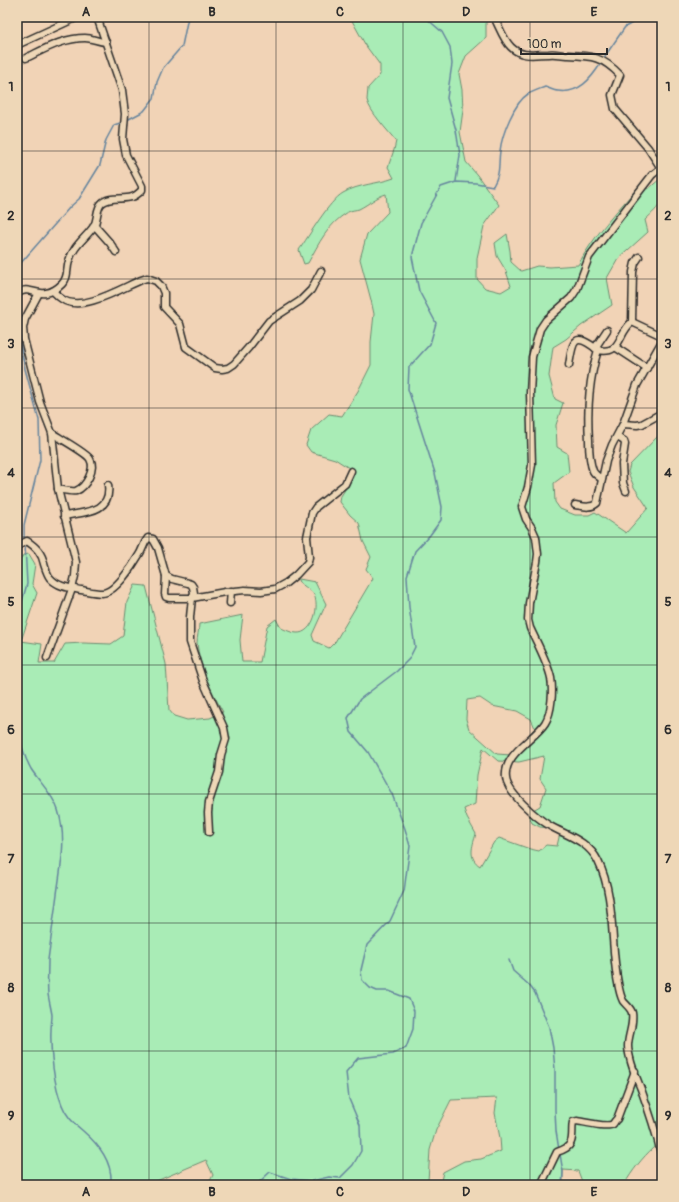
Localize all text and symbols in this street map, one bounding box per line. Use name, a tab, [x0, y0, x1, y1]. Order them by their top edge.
text: A	[82, 4, 91, 20]
text: B	[208, 4, 216, 20]
text: C	[336, 4, 344, 20]
text: D	[462, 4, 470, 20]
text: E	[591, 4, 598, 20]
scale bar	[521, 30, 607, 56]
text: 100 m	[527, 37, 562, 52]
text: 1	[8, 79, 14, 95]
text: 1	[665, 79, 671, 95]
text: 2	[7, 208, 15, 224]
text: 2	[664, 208, 672, 224]
text: 3	[7, 336, 15, 352]
text: 3	[664, 336, 672, 352]
text: 4	[7, 465, 15, 481]
text: 4	[664, 465, 672, 481]
text: 5	[7, 594, 15, 610]
text: 5	[664, 594, 672, 610]
text: 6	[7, 722, 15, 738]
text: 6	[664, 722, 672, 738]
text: 7	[8, 851, 15, 867]
text: 7	[665, 851, 672, 867]
text: 8	[8, 980, 15, 996]
text: 8	[665, 980, 672, 996]
text: 9	[8, 1108, 15, 1124]
text: 9	[665, 1108, 672, 1124]
text: A	[82, 1184, 91, 1200]
text: B	[208, 1184, 216, 1200]
text: C	[336, 1184, 344, 1200]
text: D	[462, 1184, 470, 1200]
text: E	[591, 1184, 598, 1200]

